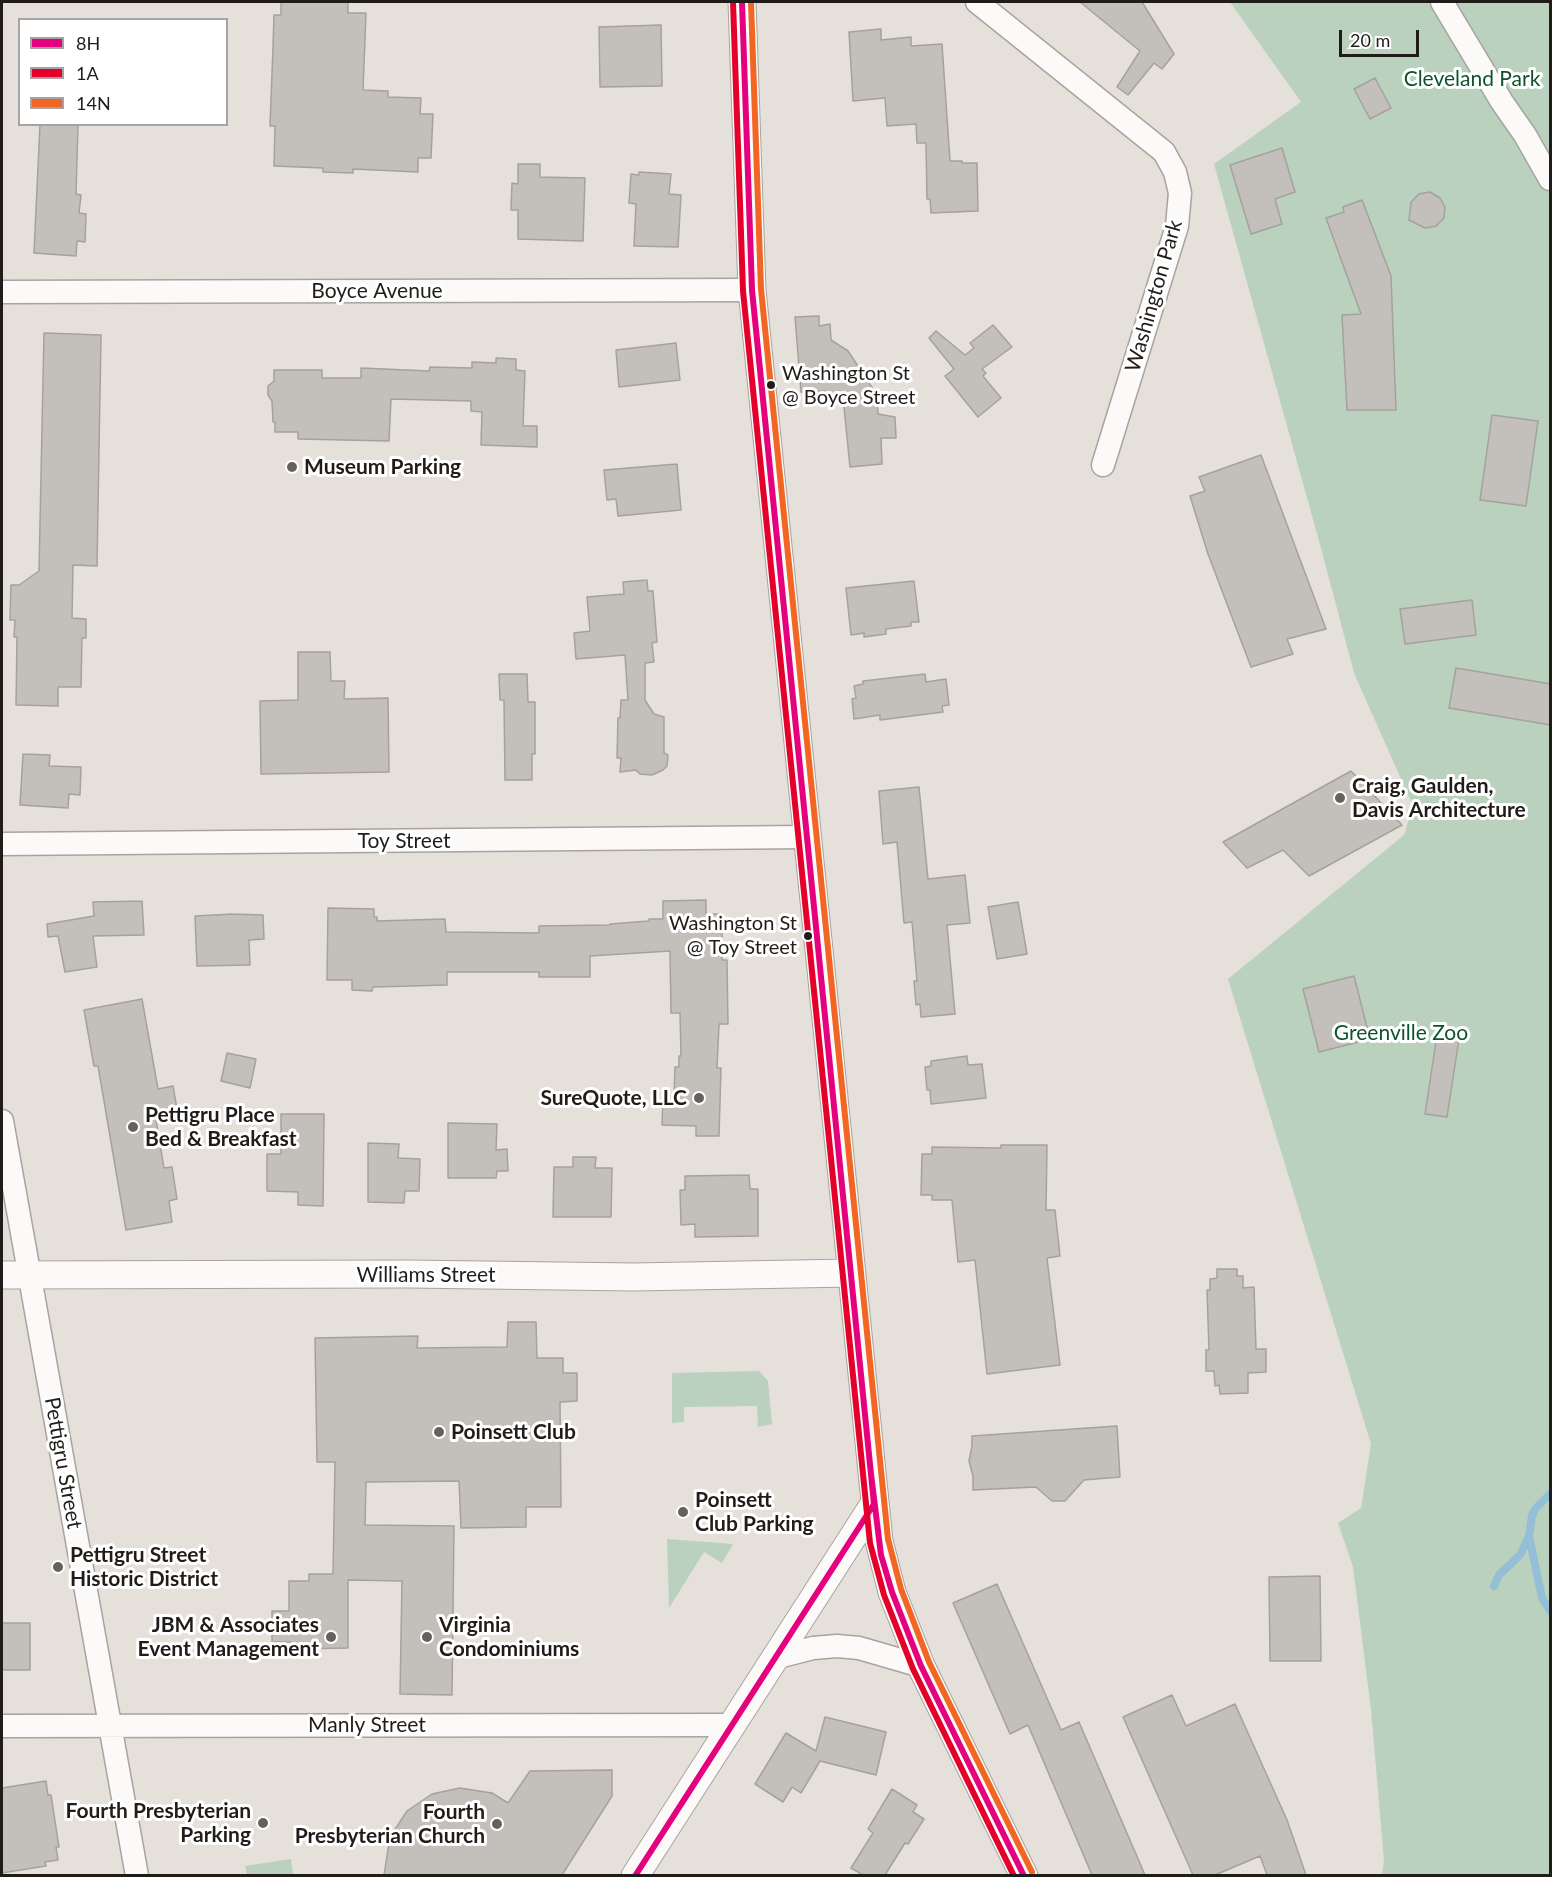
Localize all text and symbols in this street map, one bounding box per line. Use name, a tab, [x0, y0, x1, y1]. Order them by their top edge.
legend	[18, 18, 228, 126]
scale bar	[1342, 18, 1422, 56]
text: 20 m	[1350, 29, 1390, 51]
text: 8H	[76, 32, 100, 54]
text: 1A	[76, 62, 99, 84]
park label: Cleveland Park	[1404, 66, 1540, 92]
text: 14N	[76, 92, 111, 114]
street label: Washington Park	[1120, 217, 1188, 375]
street label: Boyce Avenue	[311, 278, 443, 304]
place label: Washington St @ Boyce Street	[782, 362, 915, 409]
marker: Washington St @ Boyce Street	[765, 379, 777, 391]
place label: Museum Parking	[304, 454, 461, 480]
marker: Museum Parking	[285, 460, 299, 474]
place label: Craig, Gaulden, Davis Architecture	[1352, 773, 1526, 823]
marker: Craig, Gaulden, Davis Architecture	[1333, 791, 1347, 805]
street label: Toy Street	[358, 828, 450, 854]
place label: Washington St @ Toy Street	[669, 912, 797, 959]
marker: Washington St @ Toy Street	[802, 930, 814, 942]
park label: Greenville Zoo	[1334, 1020, 1468, 1046]
place label: SureQuote, LLC	[540, 1085, 687, 1111]
marker: SureQuote, LLC	[692, 1091, 706, 1105]
place label: Pettigru Place Bed & Breakfast	[145, 1102, 297, 1152]
marker: Pettigru Place Bed & Breakfast	[126, 1120, 140, 1134]
street label: Williams Street	[356, 1262, 496, 1288]
street label: Pettigru Street	[39, 1395, 87, 1531]
place label: Poinsett Club	[451, 1419, 576, 1445]
marker: Poinsett Club	[432, 1425, 446, 1439]
place label: Poinsett Club Parking	[695, 1487, 814, 1537]
marker: Poinsett Club Parking	[676, 1505, 690, 1519]
place label: Pettigru Street Historic District	[70, 1542, 218, 1592]
marker: Pettigru Street Historic District	[51, 1560, 65, 1574]
place label: JBM & Associates Event Management	[138, 1612, 319, 1662]
place label: Virginia Condominiums	[439, 1612, 579, 1662]
marker: JBM & Associates Event Management	[324, 1630, 338, 1644]
marker: Virginia Condominiums	[420, 1630, 434, 1644]
street label: Manly Street	[308, 1712, 426, 1738]
place label: Fourth Presbyterian Parking	[65, 1798, 251, 1848]
place label: Fourth Presbyterian Church	[295, 1799, 485, 1849]
marker: Fourth Presbyterian Parking	[256, 1816, 270, 1830]
marker: Fourth Presbyterian Church	[490, 1817, 504, 1831]

